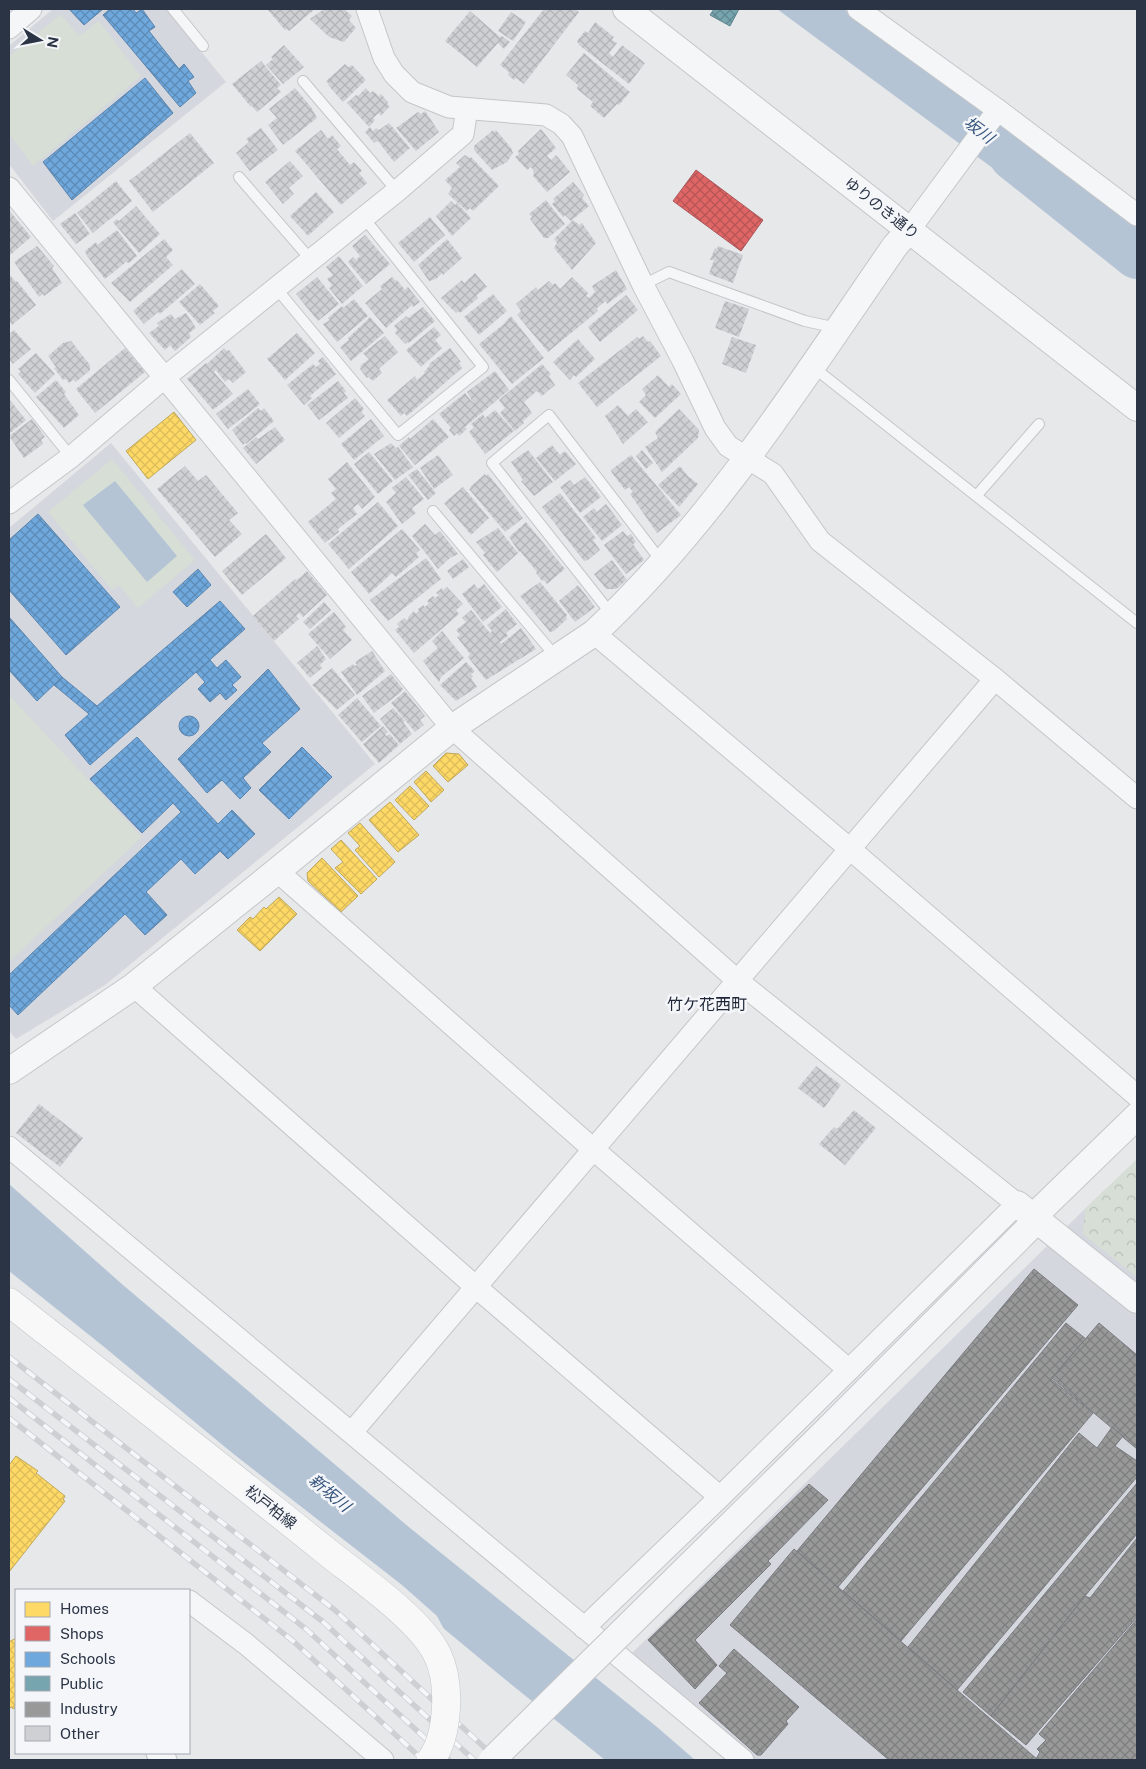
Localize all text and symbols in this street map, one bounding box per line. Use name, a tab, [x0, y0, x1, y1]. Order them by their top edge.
north arrow	[15, 15, 65, 65]
text: N	[44, 35, 62, 49]
water label: 坂川	[960, 113, 999, 148]
street label: ゆりのき通り	[841, 174, 923, 242]
district label: 竹ケ花西町	[667, 995, 747, 1014]
water label: 新坂川	[306, 1470, 356, 1517]
street label: 松戸柏線	[242, 1482, 300, 1532]
legend	[15, 1589, 190, 1754]
text: Homes	[60, 1600, 109, 1617]
text: Shops	[60, 1625, 104, 1642]
text: Schools	[60, 1650, 116, 1667]
text: Public	[60, 1675, 104, 1692]
text: Industry	[60, 1700, 118, 1717]
text: Other	[60, 1725, 100, 1742]

